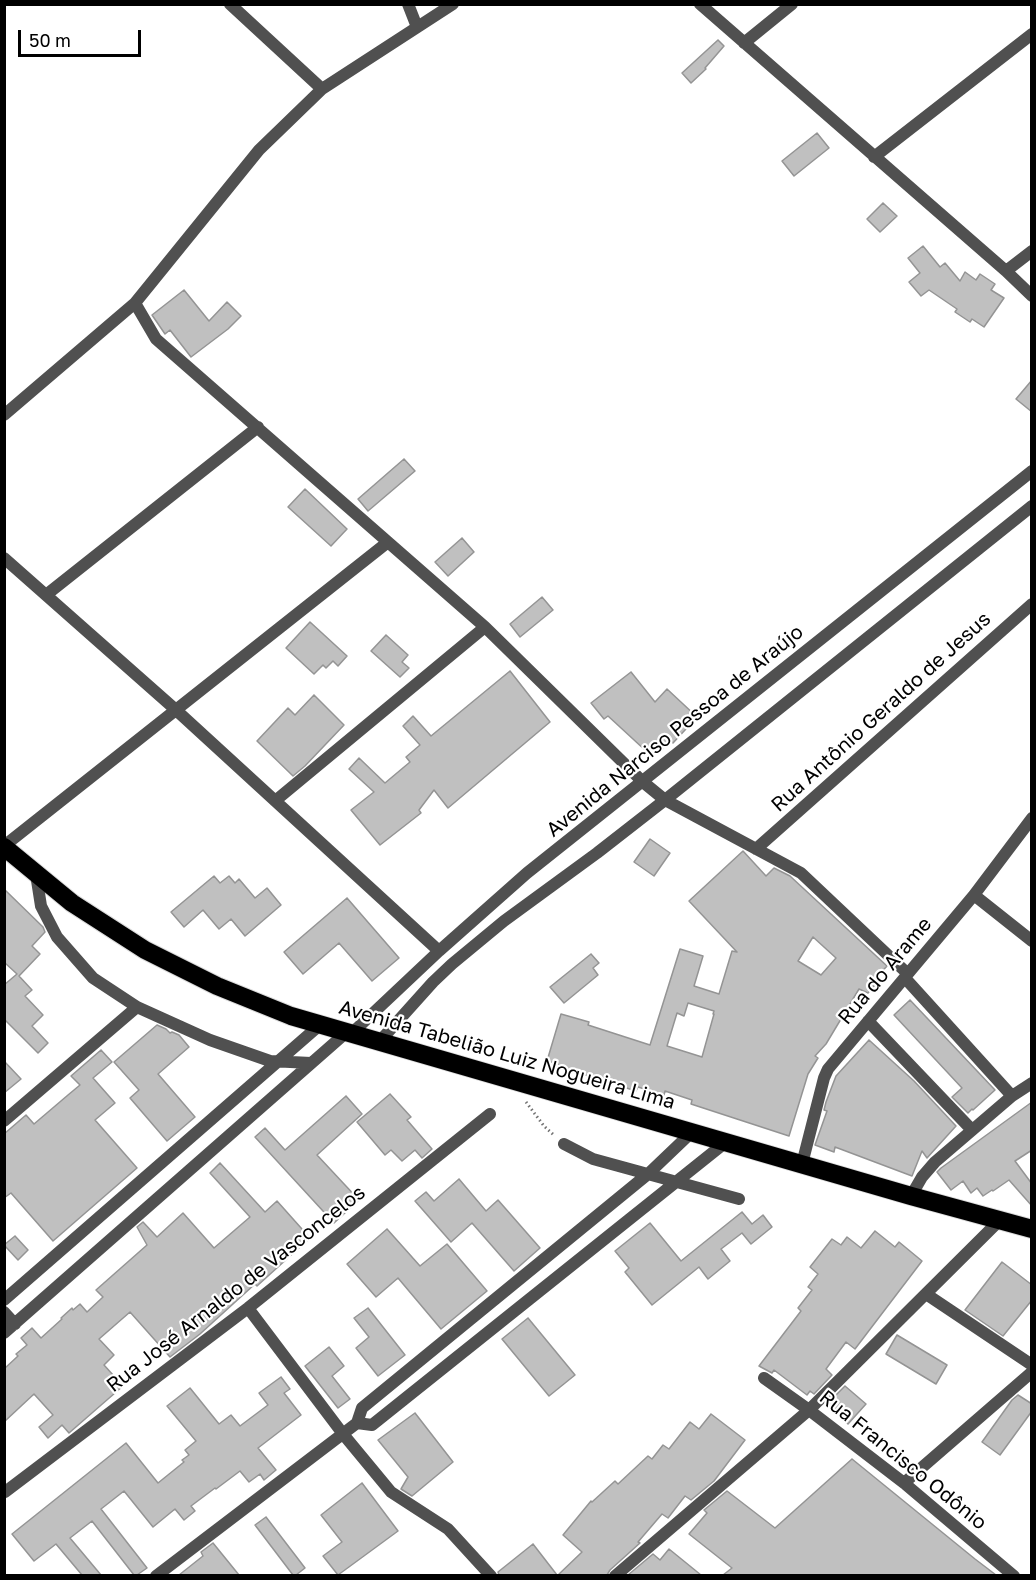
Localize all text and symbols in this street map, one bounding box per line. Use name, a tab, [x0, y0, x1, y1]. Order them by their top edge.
scale bar	[21, 18, 144, 56]
text: 50 m	[29, 29, 71, 51]
street label: Rua Antônio Geraldo de Jesus	[766, 607, 996, 817]
street label: Avenida Narciso Pessoa de Araújo	[542, 620, 808, 842]
street label: Rua do Arame	[833, 913, 937, 1029]
street label: Avenida Tabelião Luiz Nogueira Lima	[336, 995, 678, 1115]
street label: Rua José Arnaldo de Vasconcelos	[102, 1181, 370, 1397]
street label: Rua Francisco Odônio	[815, 1385, 991, 1535]

